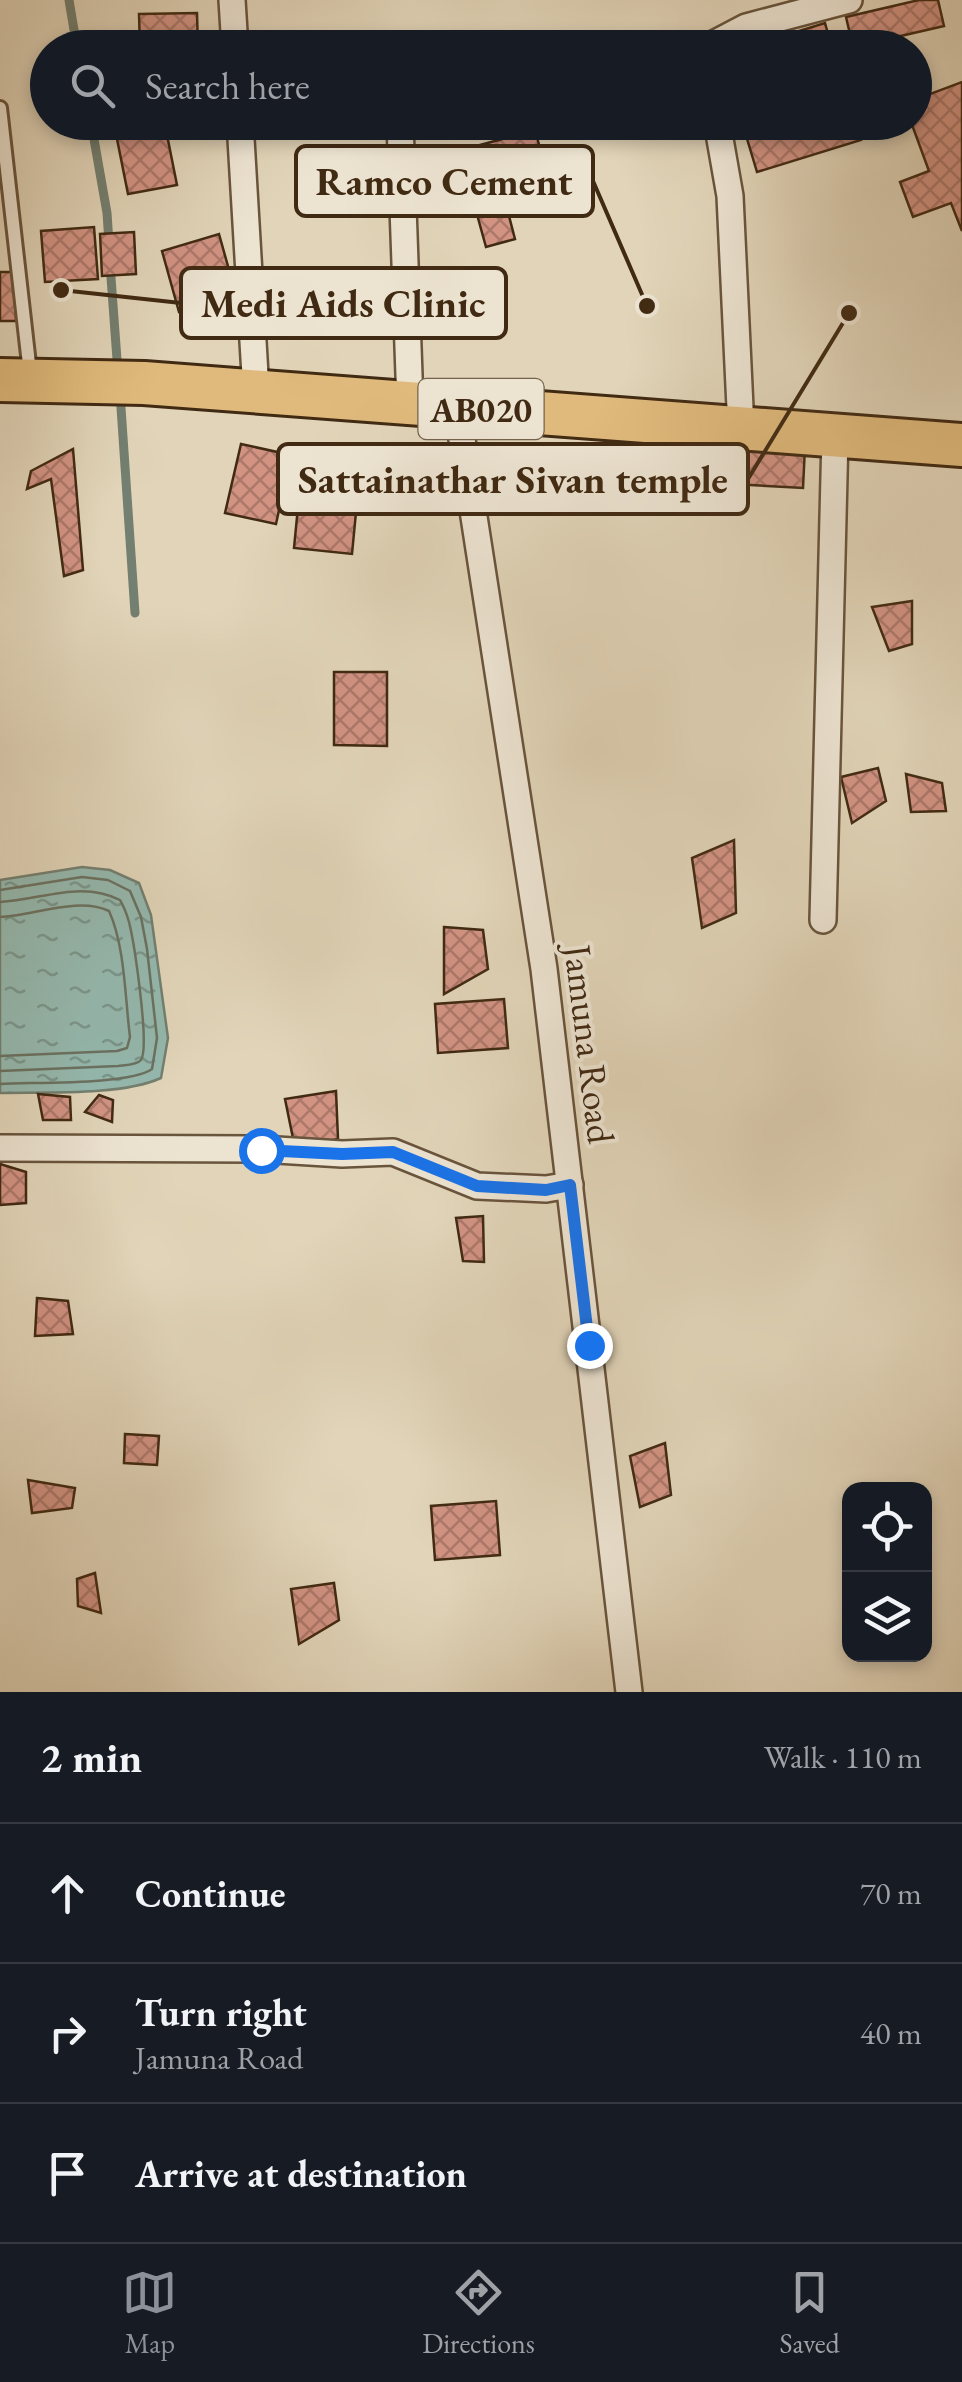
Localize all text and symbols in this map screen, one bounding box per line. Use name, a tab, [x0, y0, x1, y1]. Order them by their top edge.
search box	[30, 30, 932, 140]
icon: search	[65, 58, 120, 113]
text: Search here	[145, 61, 310, 110]
callout: Ramco Cement	[296, 146, 593, 216]
text: Ramco Cement	[315, 155, 573, 207]
callout: Medi Aids Clinic	[181, 268, 506, 338]
text: Medi Aids Clinic	[201, 277, 485, 329]
road number: AB020	[418, 379, 544, 439]
callout: Sattainathar Sivan temple	[278, 444, 748, 514]
text: Sattainathar Sivan temple	[298, 453, 728, 505]
street label: Jamuna Road	[553, 939, 627, 1147]
route start	[239, 1128, 285, 1174]
route end	[567, 1323, 613, 1369]
map controls	[842, 1482, 932, 1662]
button: locate	[842, 1482, 932, 1572]
button: layers	[842, 1572, 932, 1662]
text: 2 min	[40, 1730, 142, 1785]
text: Walk · 110 m	[764, 1736, 922, 1778]
icon: ahead	[40, 1866, 95, 1921]
text: Continue	[135, 1869, 286, 1918]
text: 70 m	[860, 1872, 922, 1914]
text: Turn right	[135, 1988, 307, 2037]
icon: right	[40, 2006, 95, 2061]
text: 40 m	[860, 2012, 922, 2054]
text: Jamuna Road	[135, 2037, 303, 2079]
icon: arrive	[40, 2146, 95, 2201]
text: Arrive at destination	[135, 2149, 467, 2198]
tab: Map	[122, 2265, 177, 2361]
tab: Directions	[422, 2265, 535, 2361]
tab: Saved	[780, 2265, 840, 2361]

